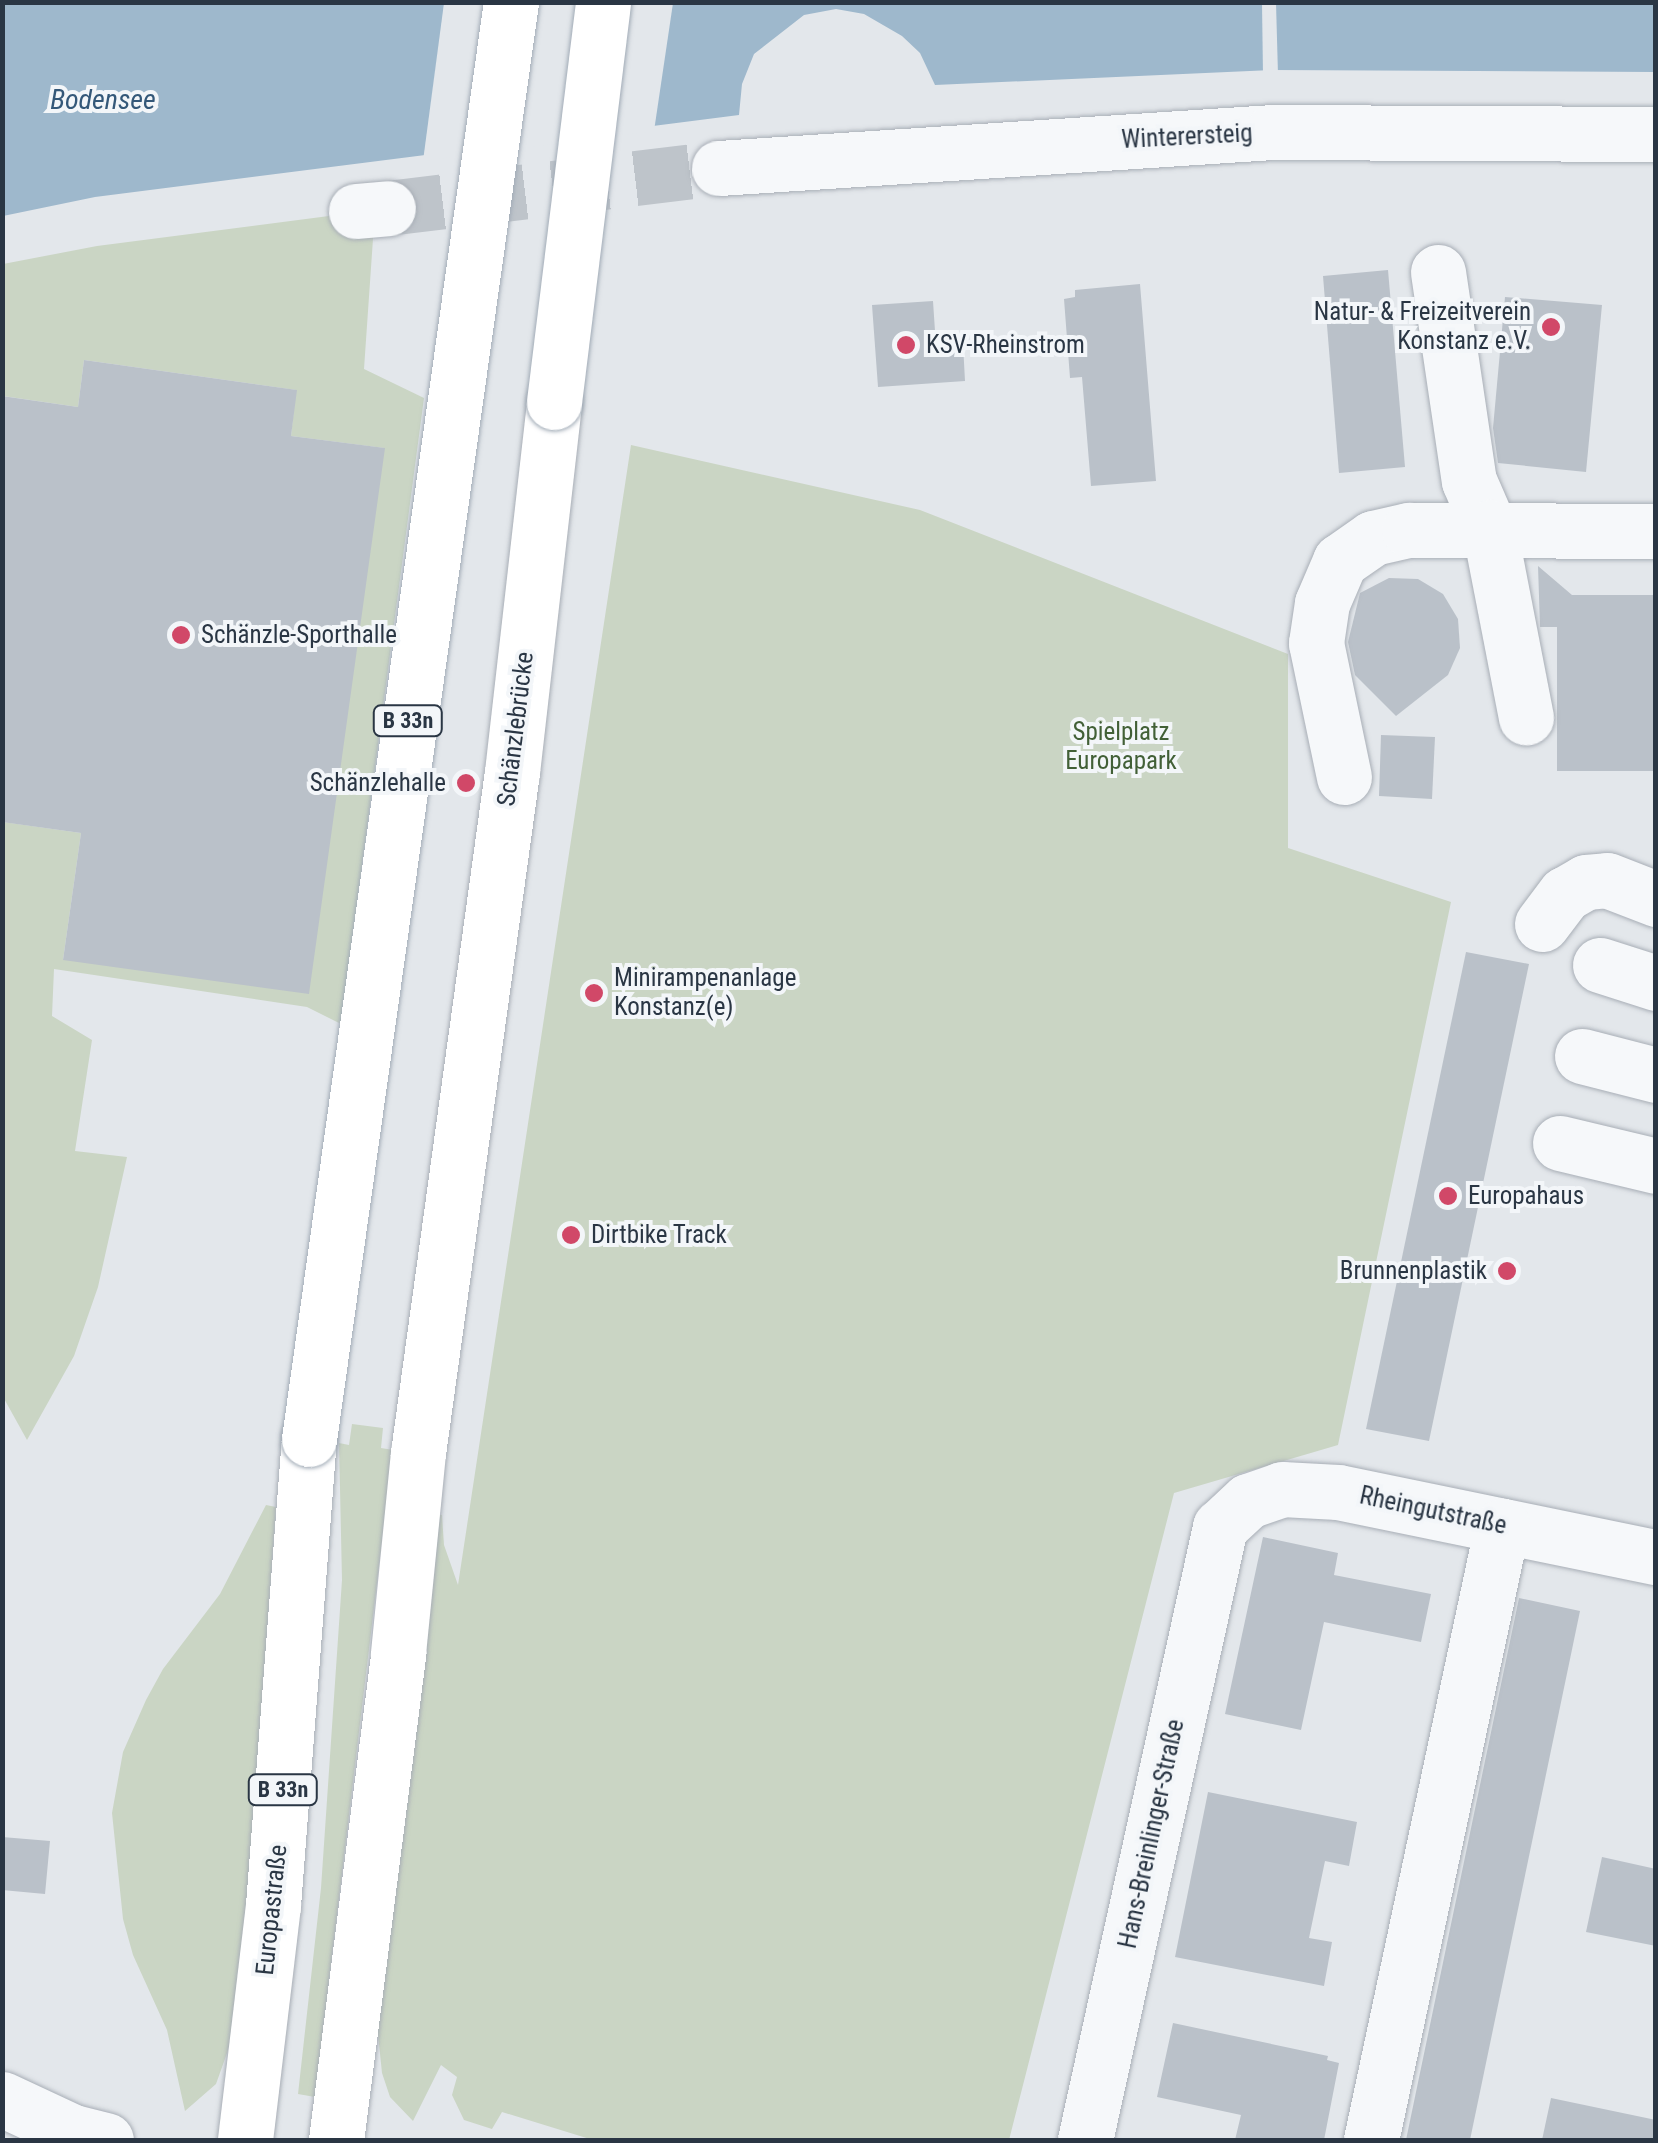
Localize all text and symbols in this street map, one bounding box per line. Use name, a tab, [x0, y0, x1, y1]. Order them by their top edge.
water label: Bodensee	[50, 83, 156, 117]
street label: Winterersteig	[1121, 119, 1253, 155]
place label: Natur- & Freizeitverein Konstanz e.V.	[1314, 298, 1531, 357]
marker: Natur- & Freizeitverein Konstanz e.V.	[1540, 316, 1562, 338]
place label: KSV-Rheinstrom	[926, 330, 1085, 360]
marker: KSV-Rheinstrom	[895, 334, 917, 356]
place label: Schänzle-Sporthalle	[201, 620, 397, 650]
marker: Schänzle-Sporthalle	[170, 624, 192, 646]
street label: Schänzlebrücke	[492, 650, 540, 808]
road number: B 33n	[370, 704, 446, 738]
park label: Spielplatz Europapark	[1065, 718, 1177, 777]
place label: Schänzlehalle	[310, 768, 446, 798]
marker: Schänzlehalle	[455, 772, 477, 794]
place label: Minirampenanlage Konstanz(e)	[614, 964, 796, 1023]
marker: Minirampenanlage Konstanz(e)	[583, 982, 605, 1004]
place label: Europahaus	[1468, 1181, 1584, 1211]
marker: Europahaus	[1437, 1185, 1459, 1207]
place label: Dirtbike Track	[591, 1220, 727, 1250]
marker: Dirtbike Track	[560, 1224, 582, 1246]
place label: Brunnenplastik	[1340, 1256, 1487, 1286]
marker: Brunnenplastik	[1496, 1260, 1518, 1282]
street label: Rheingutstraße	[1357, 1481, 1509, 1541]
street label: Hans-Breinlinger-Straße	[1113, 1717, 1191, 1951]
road number: B 33n	[246, 1773, 320, 1807]
street label: Europastraße	[250, 1843, 294, 1977]

